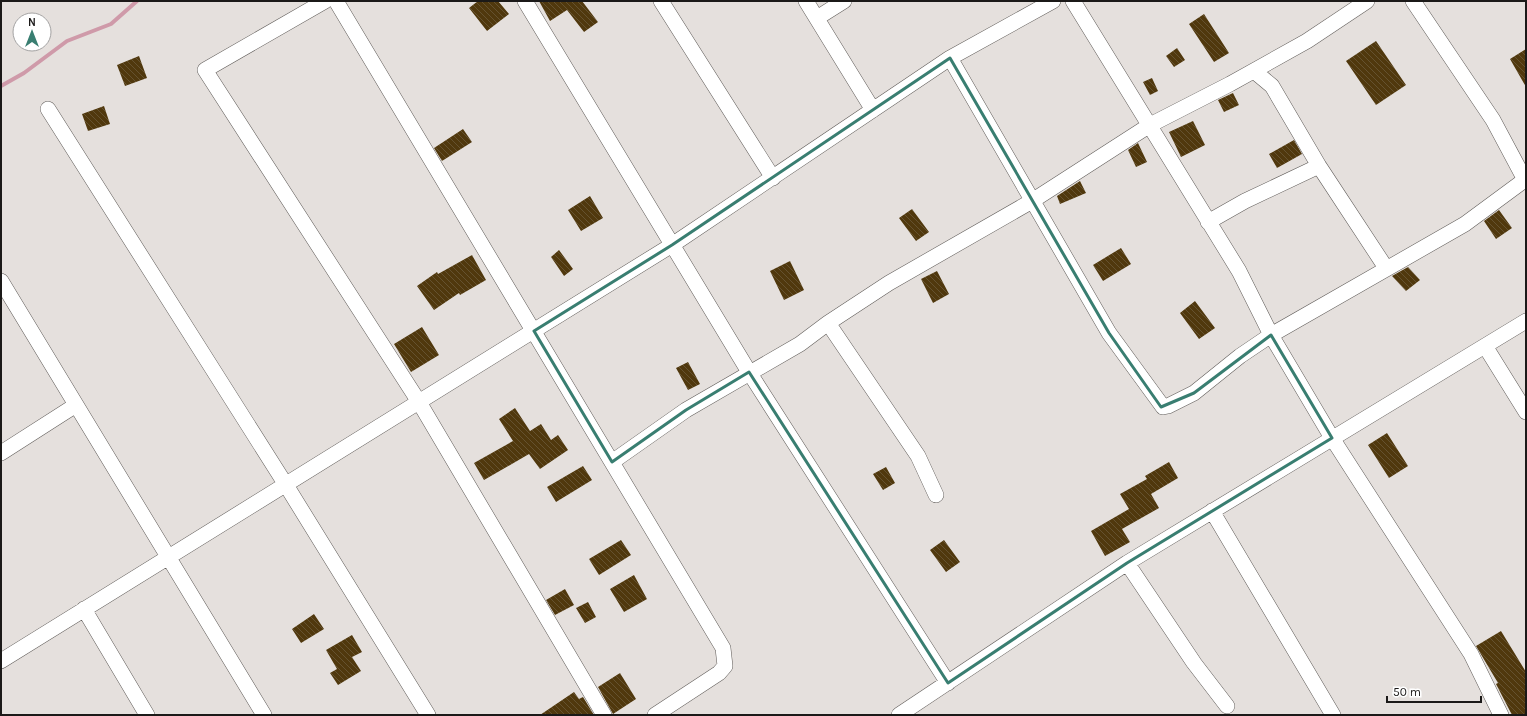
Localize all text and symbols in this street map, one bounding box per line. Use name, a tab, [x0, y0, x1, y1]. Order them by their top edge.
north arrow	[12, 12, 52, 52]
text: N	[28, 16, 36, 29]
scale bar	[1387, 678, 1481, 704]
text: 50 m	[1393, 685, 1421, 699]

